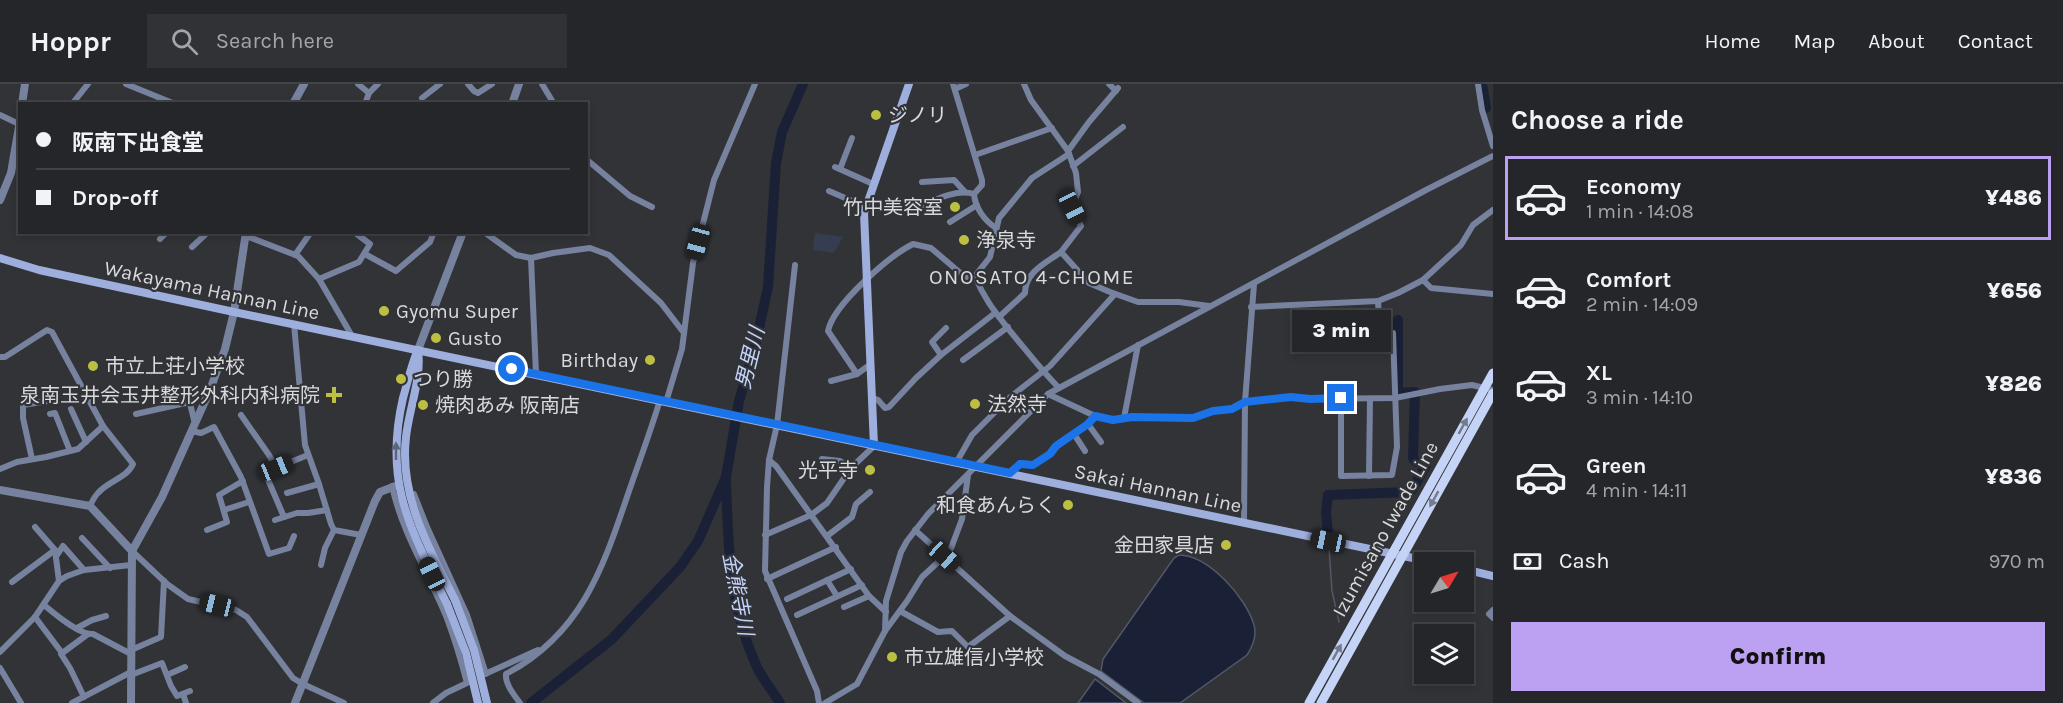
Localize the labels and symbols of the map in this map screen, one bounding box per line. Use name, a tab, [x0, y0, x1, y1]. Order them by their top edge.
place label: ジノリ	[888, 104, 948, 127]
marker: ジノリ	[869, 108, 883, 122]
car	[1056, 187, 1088, 227]
place label: 竹中美容室	[843, 196, 943, 219]
marker: 竹中美容室	[948, 200, 962, 214]
car	[685, 222, 711, 262]
place label: 浄泉寺	[976, 229, 1036, 252]
marker: 浄泉寺	[957, 233, 971, 247]
street label: Wakayama Hannan Line	[102, 256, 322, 325]
district label: ONOSATO 4-CHOME	[929, 265, 1135, 289]
place label: Gyomu Super	[396, 300, 519, 323]
marker: Gyomu Super	[377, 304, 391, 318]
callout: 3 min	[1292, 311, 1390, 353]
water label: 男里川	[731, 323, 770, 391]
place label: Gusto	[448, 327, 502, 350]
marker: Gusto	[429, 331, 443, 345]
place label: Birthday	[561, 349, 638, 372]
marker: Birthday	[643, 353, 657, 367]
place label: 市立上荘小学校	[105, 355, 245, 378]
route start	[498, 355, 525, 382]
marker: 市立上荘小学校	[86, 359, 100, 373]
place label: つり勝	[413, 368, 473, 391]
marker: つり勝	[394, 372, 408, 386]
place label: 泉南玉井会玉井整形外科内科病院	[20, 384, 320, 407]
route end	[1327, 384, 1354, 411]
marker: 泉南玉井会玉井整形外科内科病院	[325, 386, 343, 404]
place label: 法然寺	[987, 393, 1047, 416]
place label: 焼肉あみ 阪南店	[435, 394, 580, 417]
marker: 法然寺	[968, 397, 982, 411]
marker: 焼肉あみ 阪南店	[416, 398, 430, 412]
one-way arrow	[1458, 418, 1468, 435]
street label: Izumisano Iwade Line	[1328, 438, 1443, 621]
one-way arrow	[391, 441, 401, 460]
car	[256, 453, 296, 483]
place label: 光平寺	[798, 459, 858, 482]
street label: Sakai Hannan Line	[1072, 460, 1243, 517]
marker: 光平寺	[863, 463, 877, 477]
one-way arrow	[1429, 491, 1439, 508]
place label: 和食あんらく	[936, 494, 1056, 517]
marker: 和食あんらく	[1061, 498, 1075, 512]
car	[1309, 528, 1347, 554]
place label: 金田家具店	[1114, 534, 1214, 557]
car	[925, 537, 963, 575]
marker: 金田家具店	[1219, 538, 1233, 552]
water label: 金熊寺川	[718, 550, 758, 639]
north arrow	[1414, 552, 1474, 612]
car	[416, 554, 448, 594]
car	[197, 592, 237, 618]
one-way arrow	[1332, 643, 1342, 660]
place label: 市立雄信小学校	[904, 646, 1044, 669]
marker: 市立雄信小学校	[885, 650, 899, 664]

